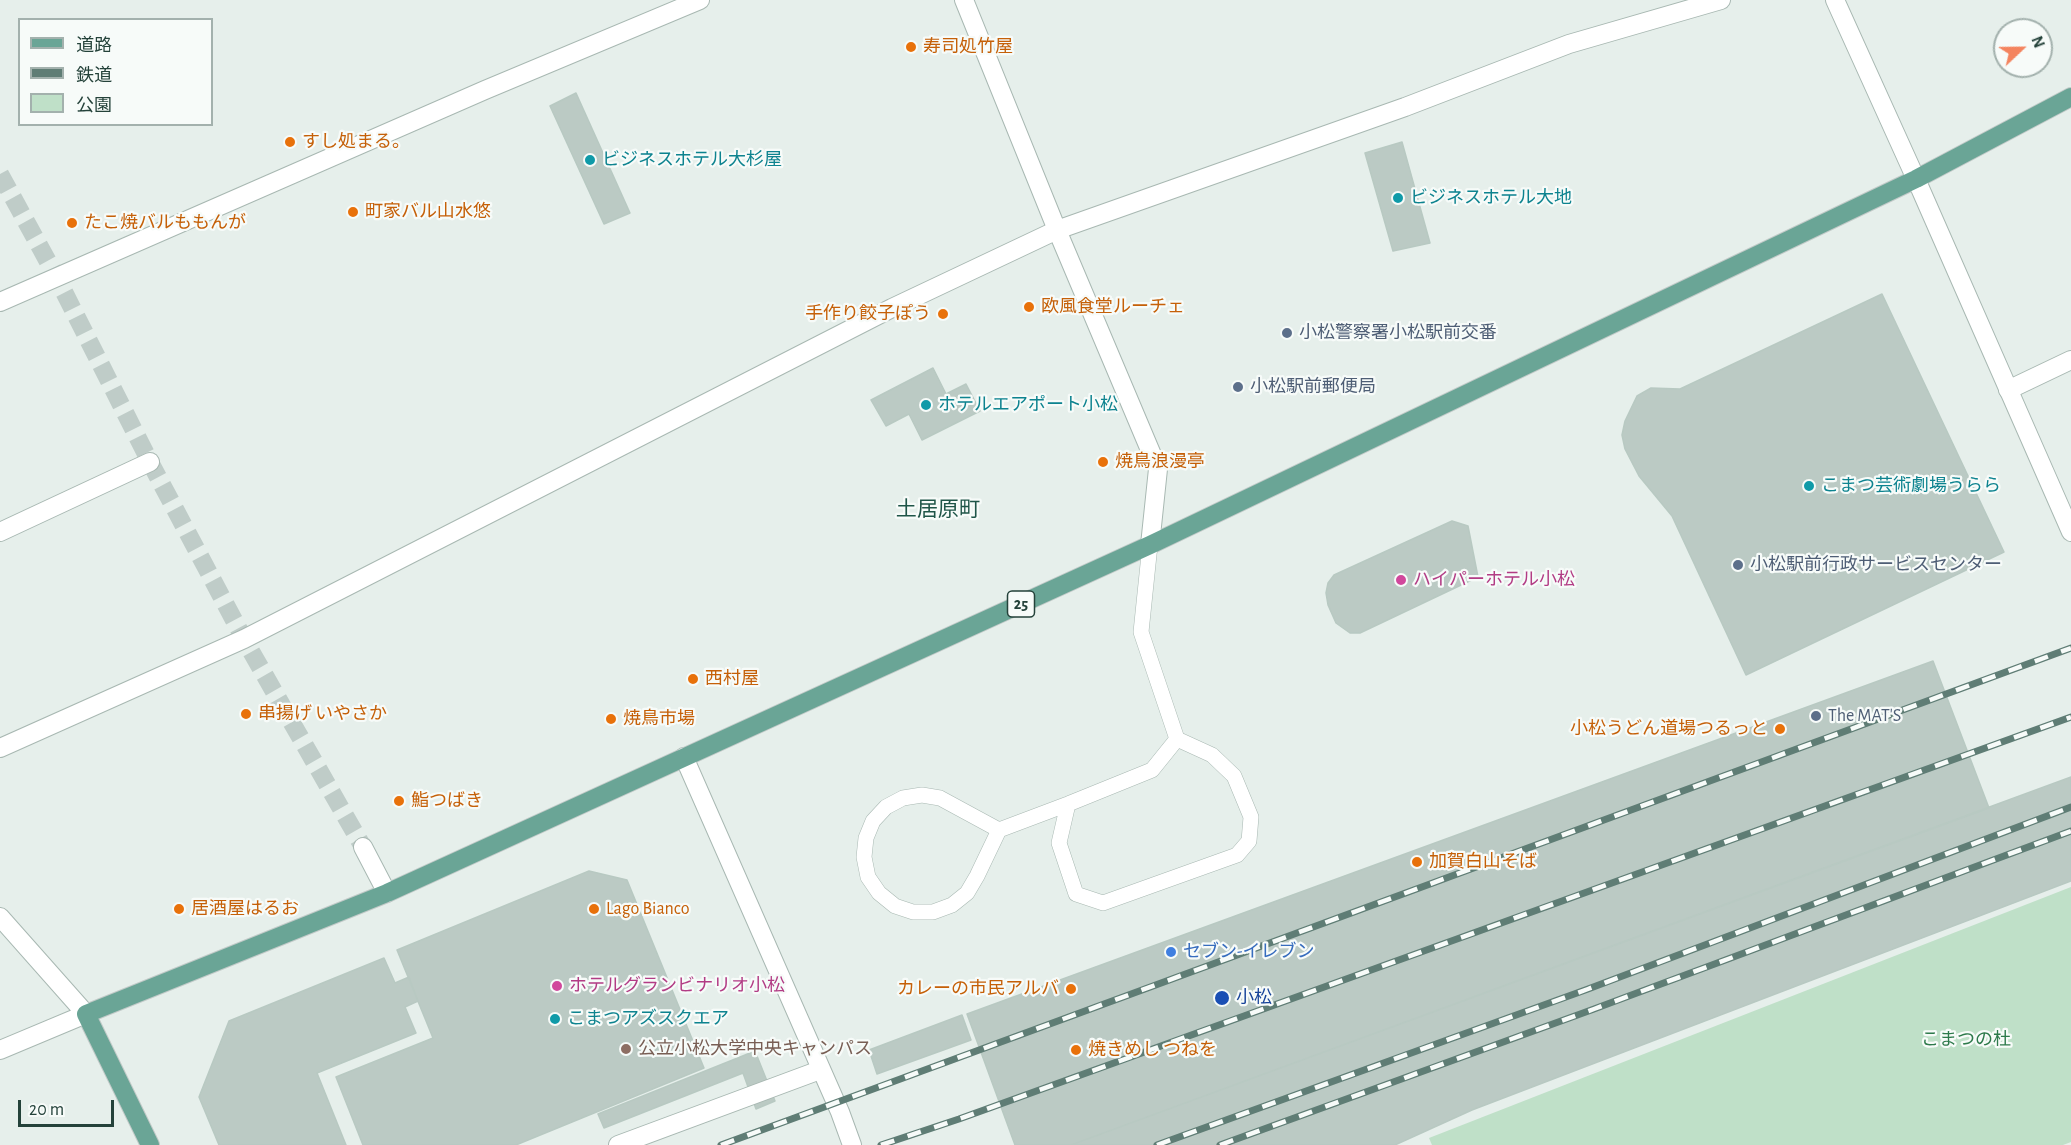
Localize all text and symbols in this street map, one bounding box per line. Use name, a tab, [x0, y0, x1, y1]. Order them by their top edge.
legend	[18, 18, 213, 126]
north arrow	[1993, 18, 2053, 78]
text: N	[2028, 34, 2047, 50]
place label: 寿司処竹屋	[923, 36, 1013, 58]
text: 道路	[76, 37, 112, 55]
marker: 寿司処竹屋	[904, 40, 918, 54]
text: 鉄道	[76, 67, 112, 85]
text: 公園	[76, 97, 112, 115]
place label: すし処まる。	[302, 131, 410, 153]
marker: すし処まる。	[283, 135, 297, 149]
place label: ビジネスホテル大杉屋	[602, 149, 782, 171]
marker: ビジネスホテル大杉屋	[583, 153, 597, 167]
place label: ビジネスホテル大地	[1410, 187, 1572, 209]
marker: ビジネスホテル大地	[1391, 191, 1405, 205]
place label: 町家バル山水悠	[365, 201, 491, 223]
marker: 町家バル山水悠	[346, 205, 360, 219]
place label: たこ焼バルももんが	[84, 212, 246, 234]
marker: たこ焼バルももんが	[65, 216, 79, 230]
place label: 欧風食堂ルーチェ	[1041, 296, 1185, 318]
marker: 欧風食堂ルーチェ	[1022, 300, 1036, 314]
place label: 手作り餃子ぽう	[805, 303, 931, 325]
marker: 手作り餃子ぽう	[936, 307, 950, 321]
place label: 小松警察署小松駅前交番	[1299, 322, 1497, 344]
marker: 小松警察署小松駅前交番	[1280, 326, 1294, 340]
place label: 小松駅前郵便局	[1250, 376, 1376, 398]
marker: 小松駅前郵便局	[1231, 380, 1245, 394]
place label: ホテルエアポート小松	[938, 394, 1118, 416]
marker: ホテルエアポート小松	[919, 398, 933, 412]
place label: 焼鳥浪漫亭	[1115, 451, 1205, 473]
marker: 焼鳥浪漫亭	[1096, 455, 1110, 469]
place label: こまつ芸術劇場うらら	[1821, 475, 2001, 497]
marker: こまつ芸術劇場うらら	[1802, 479, 1816, 493]
district label: 土居原町	[896, 497, 980, 523]
place label: 小松駅前行政サービスセンター	[1750, 554, 2002, 576]
marker: 小松駅前行政サービスセンター	[1731, 558, 1745, 572]
place label: ハイパーホテル小松	[1413, 569, 1575, 591]
marker: ハイパーホテル小松	[1394, 573, 1408, 587]
road number: 25	[1008, 591, 1034, 617]
place label: 西村屋	[705, 668, 759, 690]
marker: 西村屋	[686, 672, 700, 686]
place label: 串揚げ いやさか	[258, 703, 387, 725]
place label: The MAT'S	[1828, 705, 1901, 727]
marker: 串揚げ いやさか	[239, 707, 253, 721]
place label: 焼鳥市場	[623, 708, 695, 730]
marker: The MAT'S	[1809, 709, 1823, 723]
marker: 焼鳥市場	[604, 712, 618, 726]
place label: 小松うどん道場つるっと	[1570, 718, 1768, 740]
marker: 小松うどん道場つるっと	[1773, 722, 1787, 736]
place label: 鮨つばき	[411, 790, 483, 812]
marker: 鮨つばき	[392, 794, 406, 808]
place label: 加賀白山そば	[1429, 851, 1537, 873]
marker: 加賀白山そば	[1410, 855, 1424, 869]
place label: 居酒屋はるお	[191, 898, 299, 920]
place label: Lago Bianco	[606, 898, 690, 920]
marker: 居酒屋はるお	[172, 902, 186, 916]
marker: Lago Bianco	[587, 902, 601, 916]
place label: セブン-イレブン	[1183, 941, 1315, 963]
marker: セブン-イレブン	[1164, 945, 1178, 959]
place label: ホテルグランビナリオ小松	[569, 975, 785, 997]
place label: カレーの市民アルバ	[897, 978, 1059, 1000]
marker: ホテルグランビナリオ小松	[550, 979, 564, 993]
marker: カレーの市民アルバ	[1064, 982, 1078, 996]
place label: 小松	[1236, 987, 1272, 1009]
marker: 小松	[1213, 989, 1231, 1007]
place label: こまつアズスクエア	[567, 1008, 729, 1030]
marker: こまつアズスクエア	[548, 1012, 562, 1026]
park label: こまつの杜	[1921, 1029, 2011, 1051]
place label: 公立小松大学中央キャンパス	[638, 1038, 872, 1060]
place label: 焼きめし つねを	[1088, 1039, 1217, 1061]
marker: 公立小松大学中央キャンパス	[619, 1042, 633, 1056]
marker: 焼きめし つねを	[1069, 1043, 1083, 1057]
scale bar	[21, 1088, 117, 1126]
text: 20 m	[29, 1101, 64, 1119]

